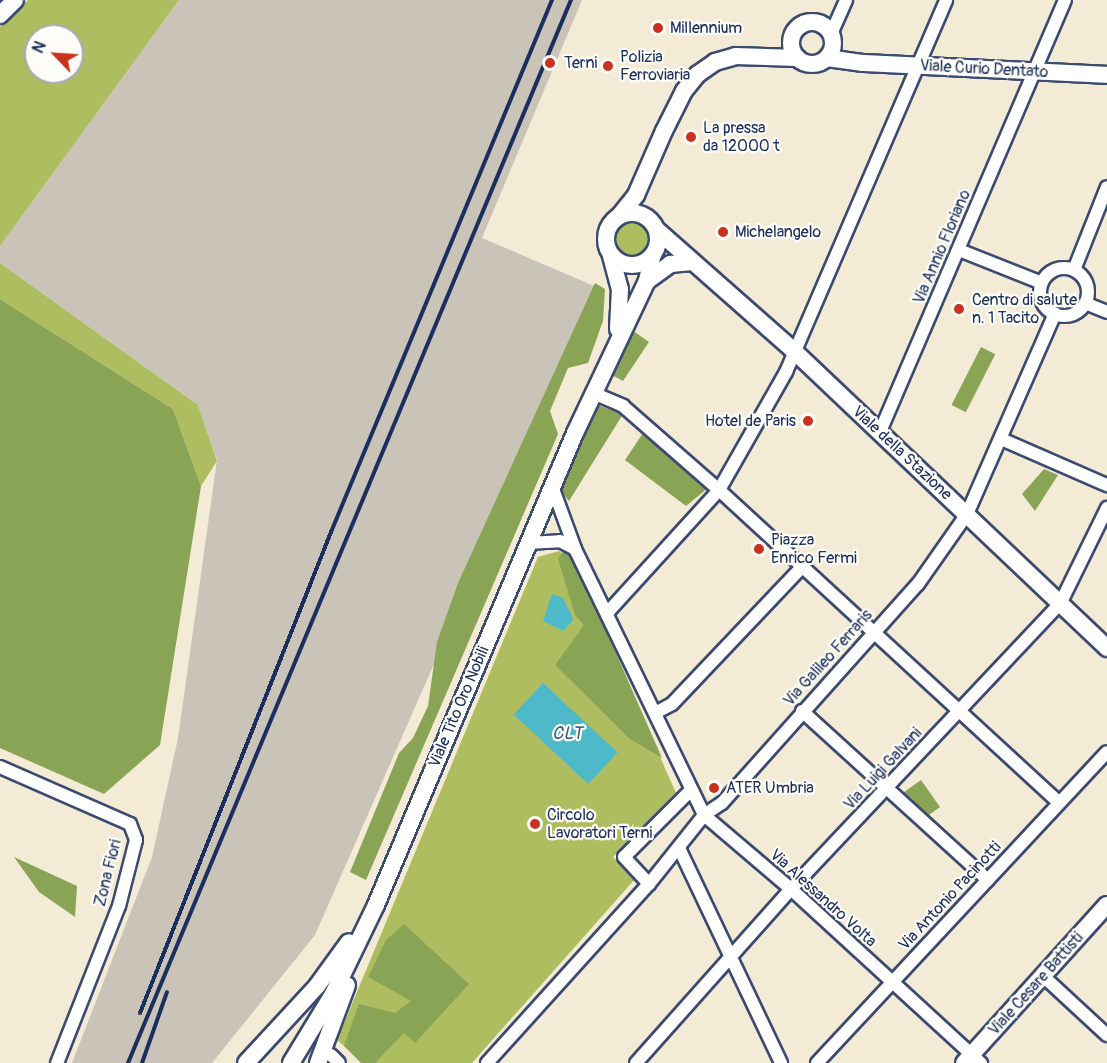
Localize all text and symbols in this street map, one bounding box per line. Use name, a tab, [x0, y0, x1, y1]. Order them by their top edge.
place label: Millennium	[670, 18, 742, 38]
marker: Millennium	[651, 21, 665, 35]
north arrow	[24, 24, 84, 84]
text: N	[28, 38, 51, 56]
place label: Polizia Ferroviaria	[620, 47, 690, 85]
place label: Terni	[564, 53, 597, 73]
marker: Terni	[541, 54, 559, 72]
street label: Viale Curio Dentato	[919, 56, 1049, 82]
marker: Polizia Ferroviaria	[601, 59, 615, 73]
place label: La pressa da 12000 t	[703, 118, 780, 156]
marker: La pressa da 12000 t	[684, 130, 698, 144]
street label: Via Annio Floriano	[909, 187, 975, 307]
place label: Michelangelo	[735, 222, 821, 242]
marker: Michelangelo	[716, 225, 730, 239]
place label: Centro di salute n. 1 Tacito	[972, 290, 1077, 328]
marker: Centro di salute n. 1 Tacito	[950, 300, 968, 318]
street label: Viale della Stazione	[848, 402, 956, 504]
place label: Hotel de Paris	[705, 411, 796, 431]
marker: Hotel de Paris	[801, 414, 815, 428]
place label: Piazza Enrico Fermi	[771, 530, 857, 568]
marker: Piazza Enrico Fermi	[752, 542, 766, 556]
street label: Via Galileo Ferraris	[780, 606, 876, 710]
street label: Viale Tito Oro Nobili	[425, 644, 493, 770]
water label: CLT	[552, 723, 582, 745]
street label: Via Luigi Galvani	[840, 724, 926, 814]
place label: ATER Umbria	[726, 778, 814, 798]
marker: ATER Umbria	[707, 781, 721, 795]
place label: Circolo Lavoratori Terni	[547, 805, 652, 843]
marker: Circolo Lavoratori Terni	[528, 817, 542, 831]
street label: Zona Fiori	[90, 838, 126, 908]
street label: Via Antonio Pacinotti	[895, 838, 1005, 954]
street label: Via Alessandro Volta	[766, 845, 880, 951]
street label: Viale Cesare Battisti	[985, 928, 1087, 1040]

